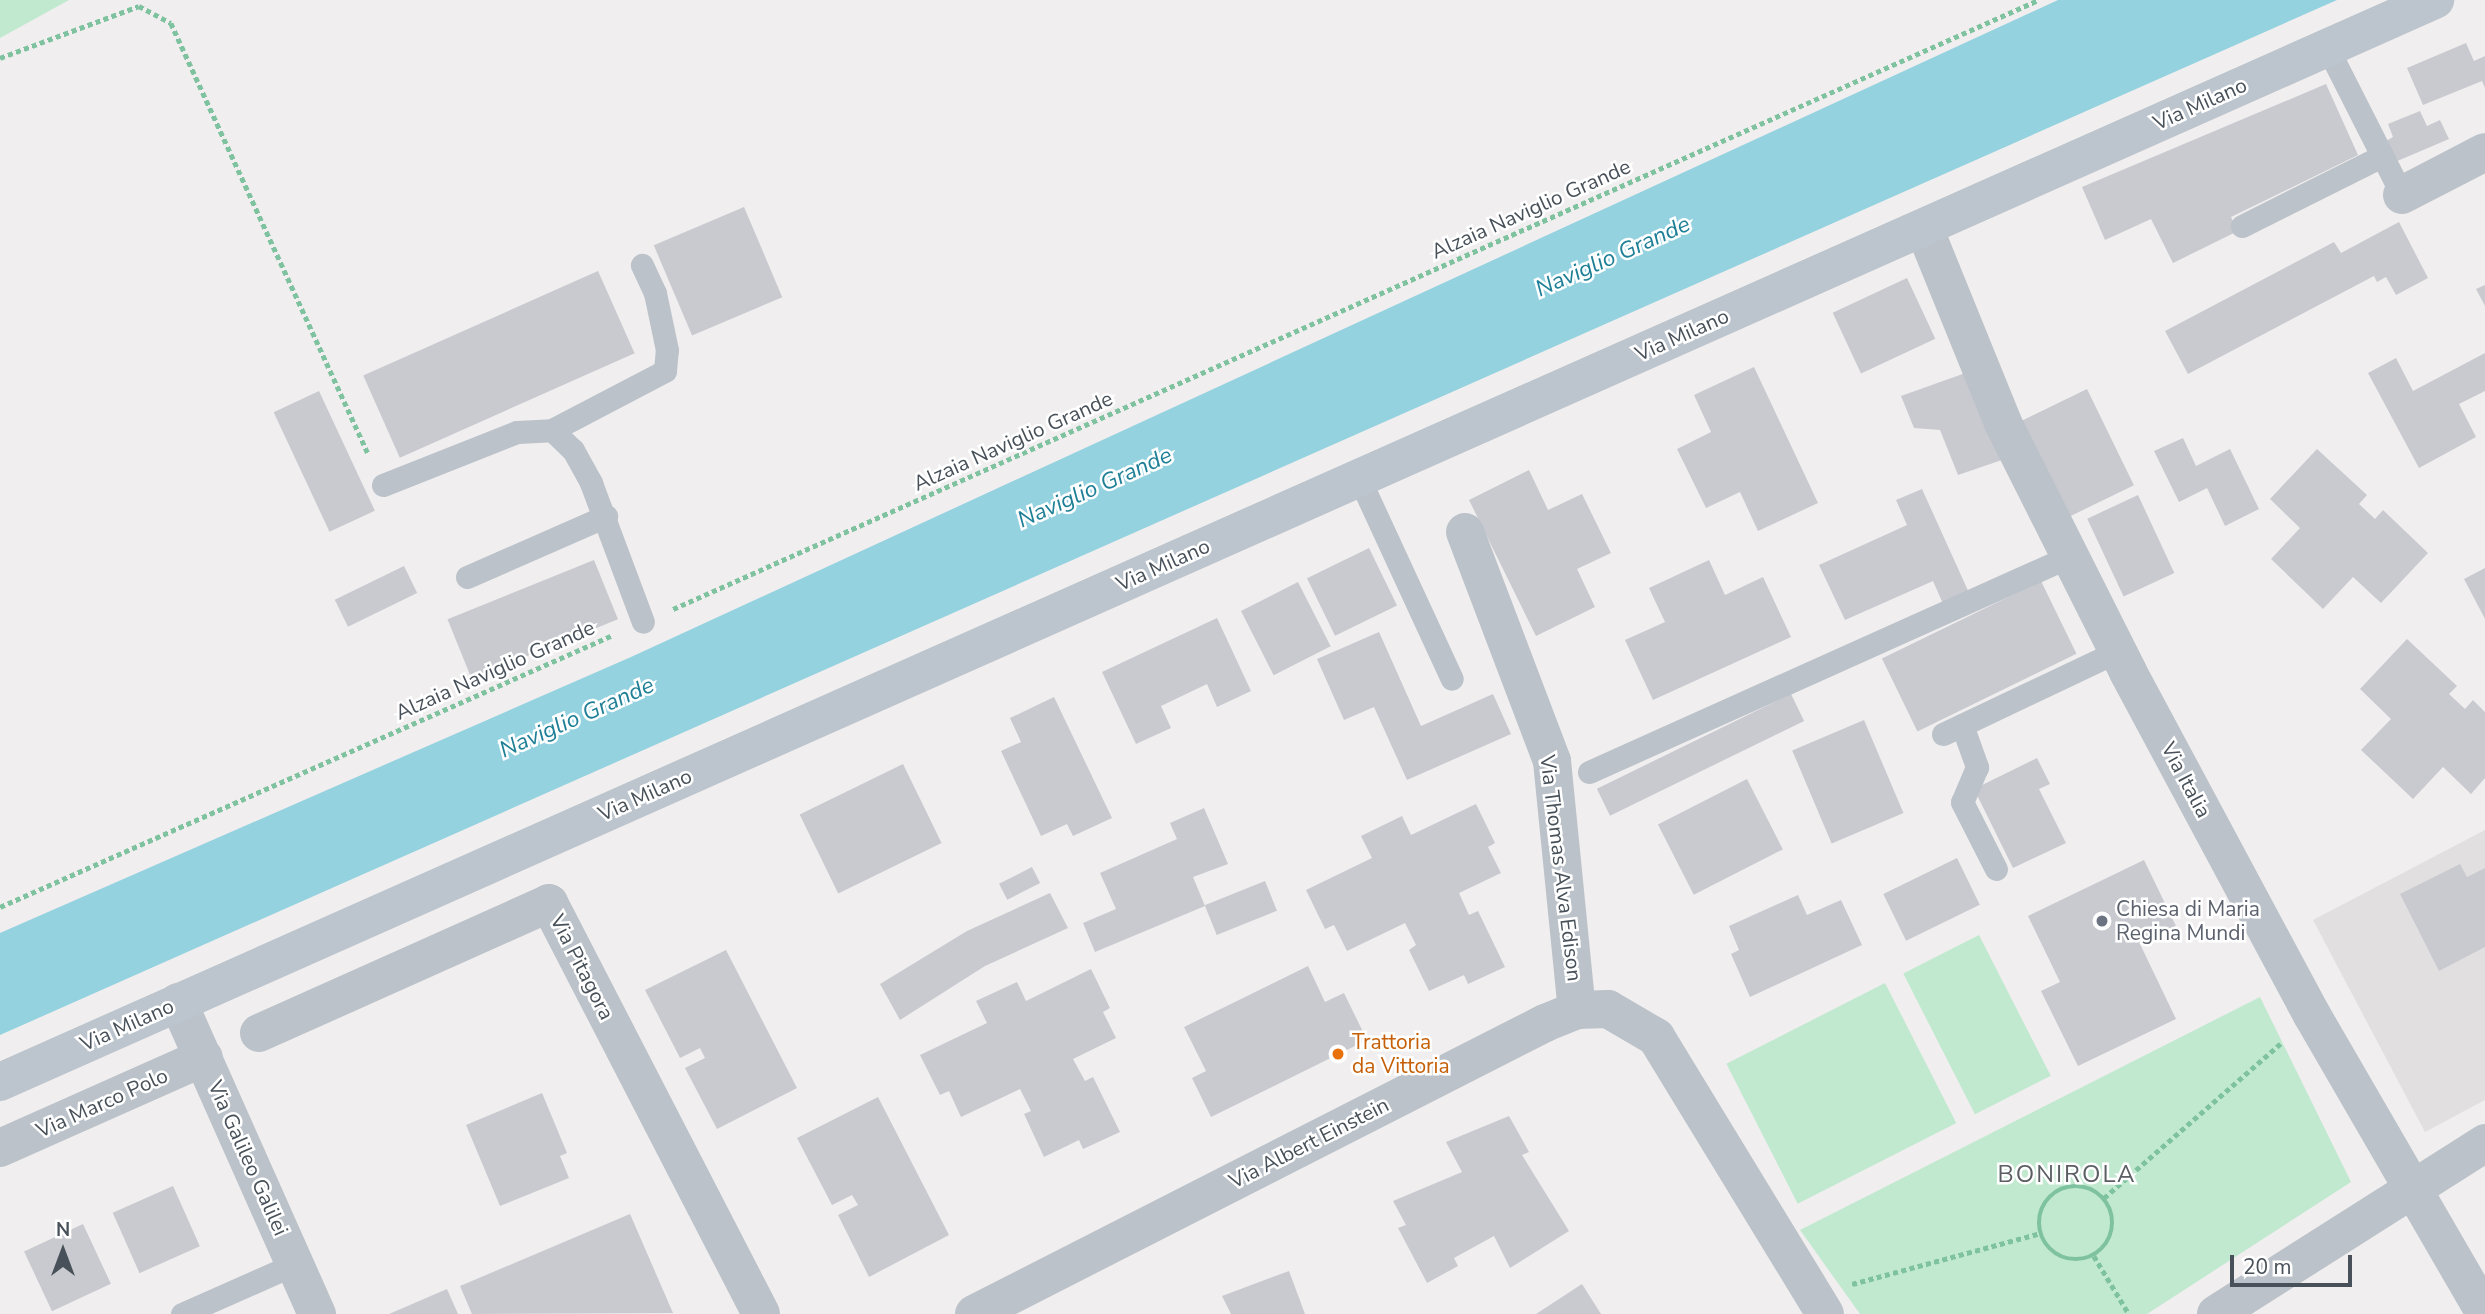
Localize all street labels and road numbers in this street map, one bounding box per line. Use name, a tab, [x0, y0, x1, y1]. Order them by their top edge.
street label: Via Milano	[2149, 72, 2251, 136]
street label: Alzaia Naviglio Grande	[1427, 154, 1635, 264]
street label: Via Milano	[1631, 303, 1733, 367]
street label: Alzaia Naviglio Grande	[909, 386, 1117, 496]
street label: Via Milano	[1112, 533, 1214, 597]
street label: Alzaia Naviglio Grande	[391, 615, 599, 725]
street label: Via Italia	[2156, 738, 2216, 822]
street label: Via Thomas Alva Edison	[1535, 753, 1587, 983]
street label: Via Milano	[594, 763, 696, 827]
street label: Via Pitagora	[545, 910, 619, 1024]
street label: Via Milano	[76, 993, 178, 1057]
street label: Via Marco Polo	[32, 1063, 172, 1143]
street label: Via Galileo Galilei	[202, 1076, 294, 1240]
street label: Via Albert Einstein	[1225, 1092, 1393, 1194]

